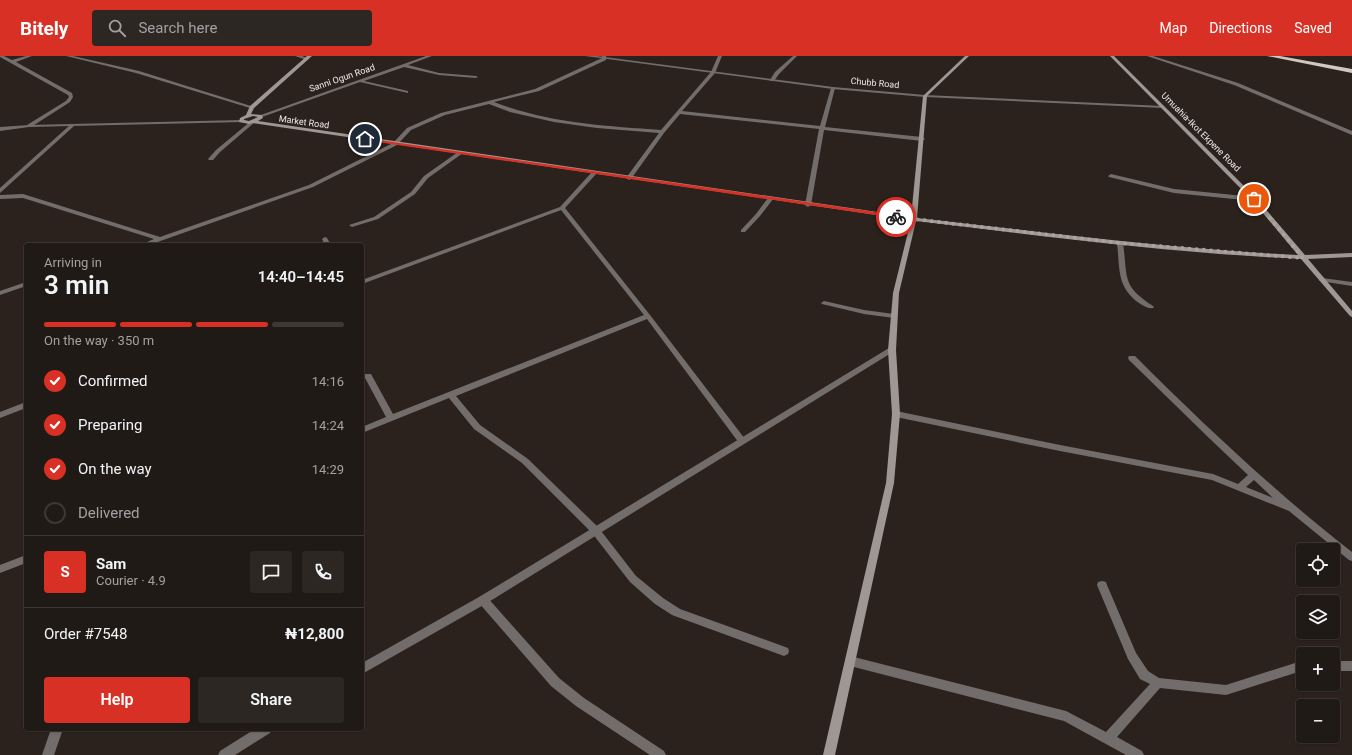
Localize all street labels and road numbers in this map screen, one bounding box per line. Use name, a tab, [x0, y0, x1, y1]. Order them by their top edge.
street label: Sanni Ogun Road	[308, 62, 376, 94]
street label: Chubb Road	[850, 76, 900, 90]
street label: Umuahia-Ikot Ekpene Road	[1159, 90, 1243, 174]
street label: Market Road	[278, 114, 330, 130]

